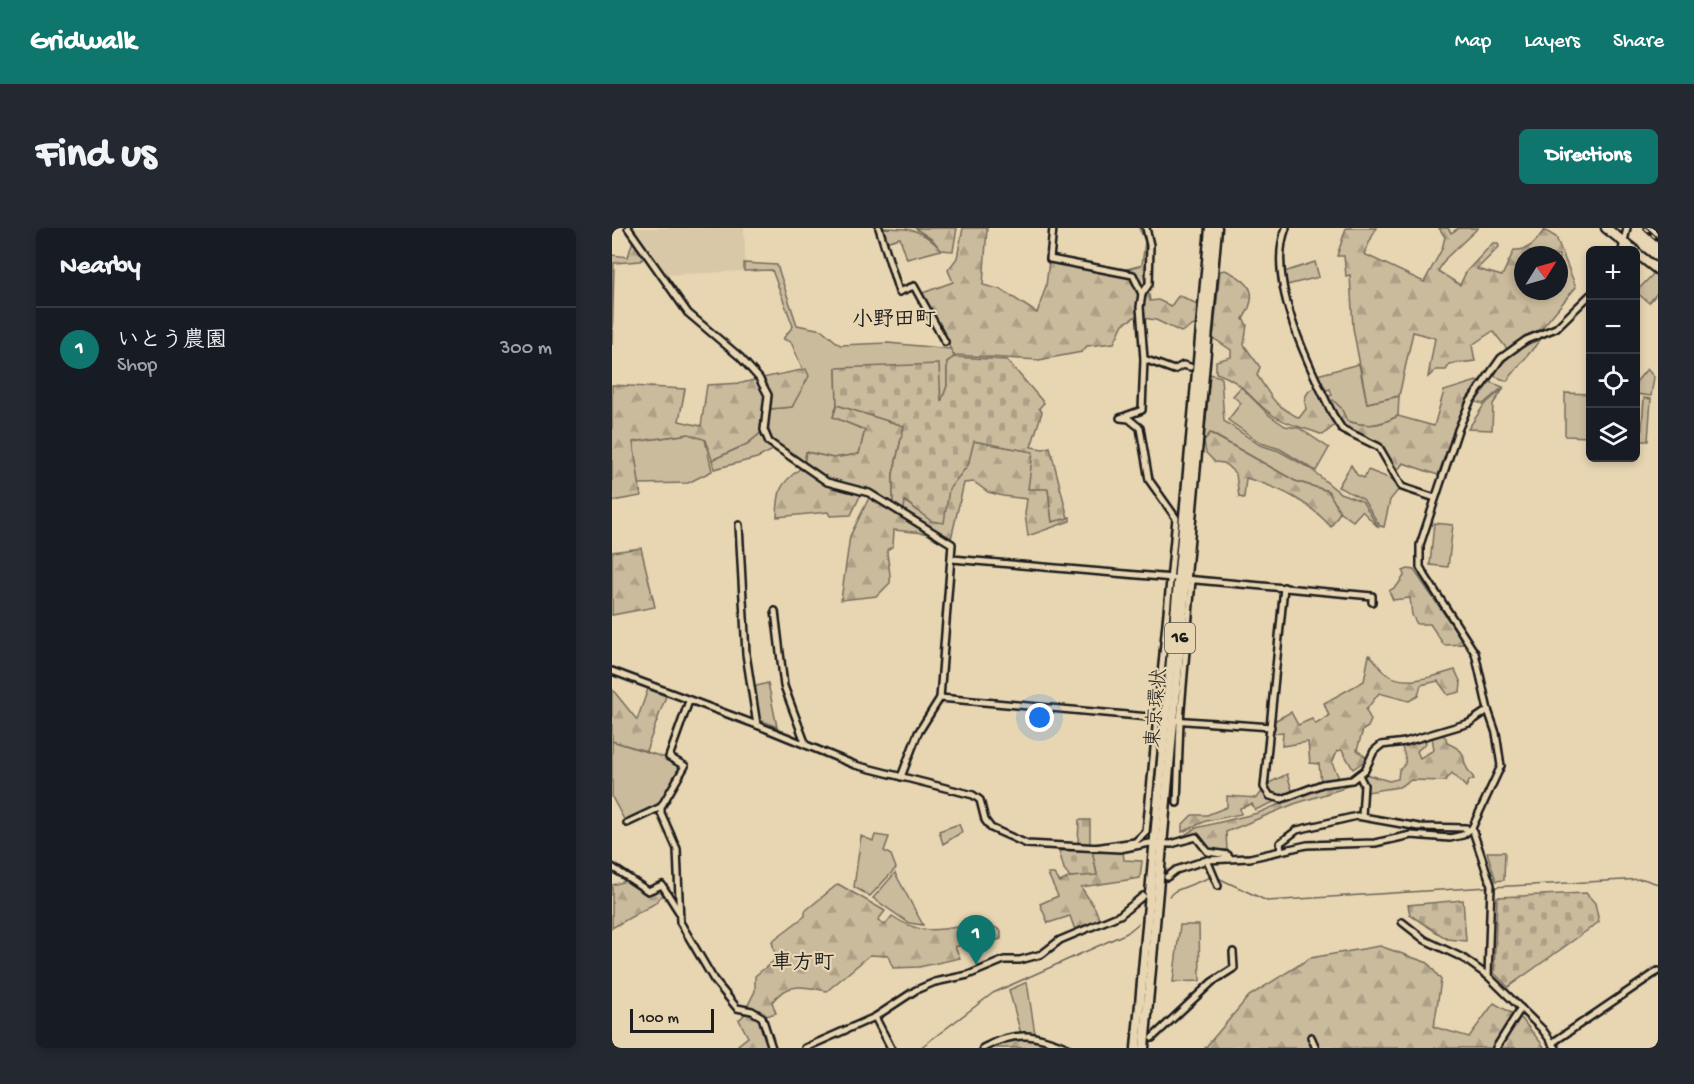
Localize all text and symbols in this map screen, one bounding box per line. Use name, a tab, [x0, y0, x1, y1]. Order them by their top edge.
text: Gridwalk	[30, 26, 136, 59]
text: Map	[1455, 30, 1491, 55]
text: Layers	[1524, 30, 1580, 55]
text: Share	[1613, 30, 1664, 55]
button: Directions	[1519, 129, 1658, 184]
text: Find us	[36, 132, 156, 181]
north arrow	[1514, 246, 1568, 300]
map controls	[1586, 246, 1640, 462]
button: +	[1586, 246, 1640, 300]
text: Nearby	[60, 252, 141, 283]
button: −	[1586, 300, 1640, 354]
district label: 小野田町	[852, 308, 936, 334]
text: いとう農園	[117, 329, 227, 355]
text: 1	[75, 338, 84, 361]
text: 300 m	[500, 338, 552, 361]
button: locate	[1586, 354, 1640, 408]
text: Shop	[117, 355, 157, 378]
button: layers	[1586, 408, 1640, 462]
road number: 16	[1165, 623, 1195, 653]
street label: 東京環状	[1141, 667, 1173, 749]
your location	[1025, 703, 1054, 732]
pin: 1	[956, 916, 996, 965]
district label: 車方町	[772, 950, 835, 977]
scale bar	[630, 1006, 714, 1034]
text: 100 m	[639, 1010, 679, 1029]

